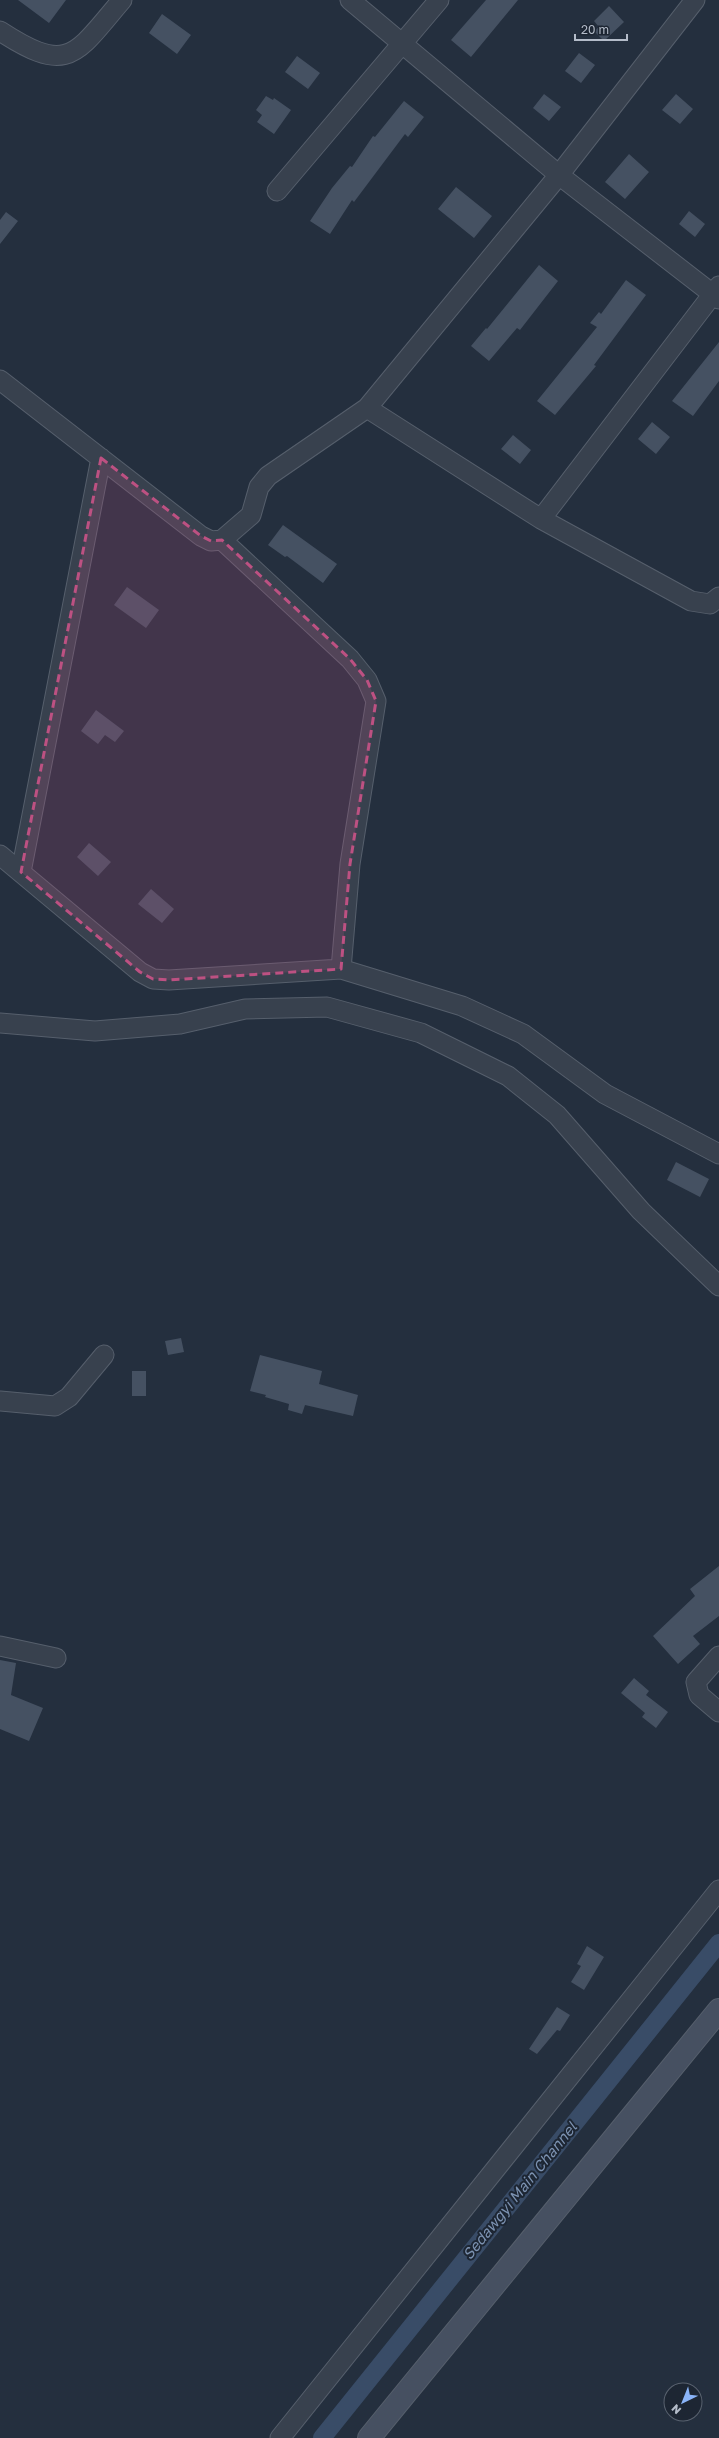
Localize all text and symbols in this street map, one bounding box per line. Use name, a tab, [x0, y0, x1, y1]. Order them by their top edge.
scale bar	[575, 16, 627, 42]
text: 20 m	[581, 22, 609, 37]
water label: Sedawgyi Main Channel	[458, 2117, 582, 2263]
north arrow	[663, 2382, 703, 2422]
text: N	[668, 2402, 683, 2417]

